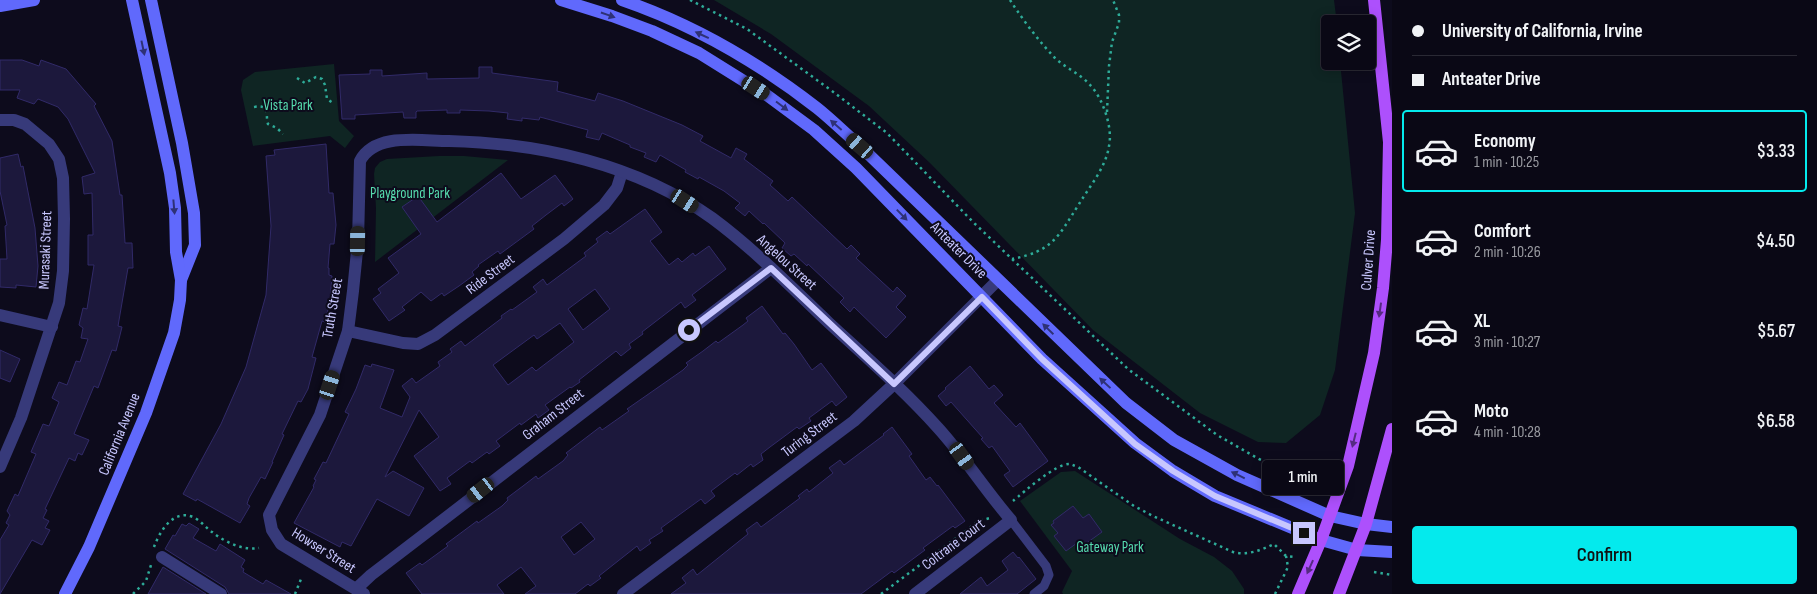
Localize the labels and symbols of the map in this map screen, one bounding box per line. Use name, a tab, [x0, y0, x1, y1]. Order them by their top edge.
one-way arrow	[601, 11, 616, 19]
one-way arrow	[695, 30, 709, 38]
one-way arrow	[139, 40, 147, 56]
car	[739, 74, 772, 102]
park label: Vista Park	[263, 96, 313, 115]
one-way arrow	[775, 101, 789, 111]
one-way arrow	[831, 119, 843, 131]
car	[843, 130, 876, 162]
park label: Playground Park	[370, 184, 450, 203]
car	[668, 187, 701, 215]
one-way arrow	[170, 199, 178, 215]
one-way arrow	[896, 209, 908, 221]
street label: Murasaki Street	[35, 210, 56, 290]
street label: Anteater Drive	[925, 217, 991, 283]
car	[350, 226, 365, 256]
street label: Culver Drive	[1357, 229, 1380, 291]
street label: Angelou Street	[752, 230, 821, 295]
street label: Ride Street	[462, 250, 519, 299]
street label: Truth Street	[318, 276, 347, 340]
one-way arrow	[1376, 302, 1384, 318]
route start	[678, 319, 700, 341]
one-way arrow	[1042, 323, 1054, 335]
car	[318, 368, 341, 402]
one-way arrow	[1099, 377, 1111, 389]
street label: Graham Street	[519, 384, 588, 444]
street label: California Avenue	[94, 390, 145, 478]
street label: Turing Street	[778, 407, 841, 461]
one-way arrow	[1350, 432, 1358, 447]
car	[947, 439, 976, 473]
callout: 1 min	[1263, 460, 1345, 496]
one-way arrow	[1231, 470, 1245, 478]
car	[464, 475, 497, 505]
street label: Coltrane Court	[918, 514, 989, 574]
route end	[1293, 522, 1315, 544]
street label: Howser Street	[288, 523, 360, 578]
park label: Gateway Park	[1076, 538, 1144, 557]
one-way arrow	[1306, 560, 1314, 574]

